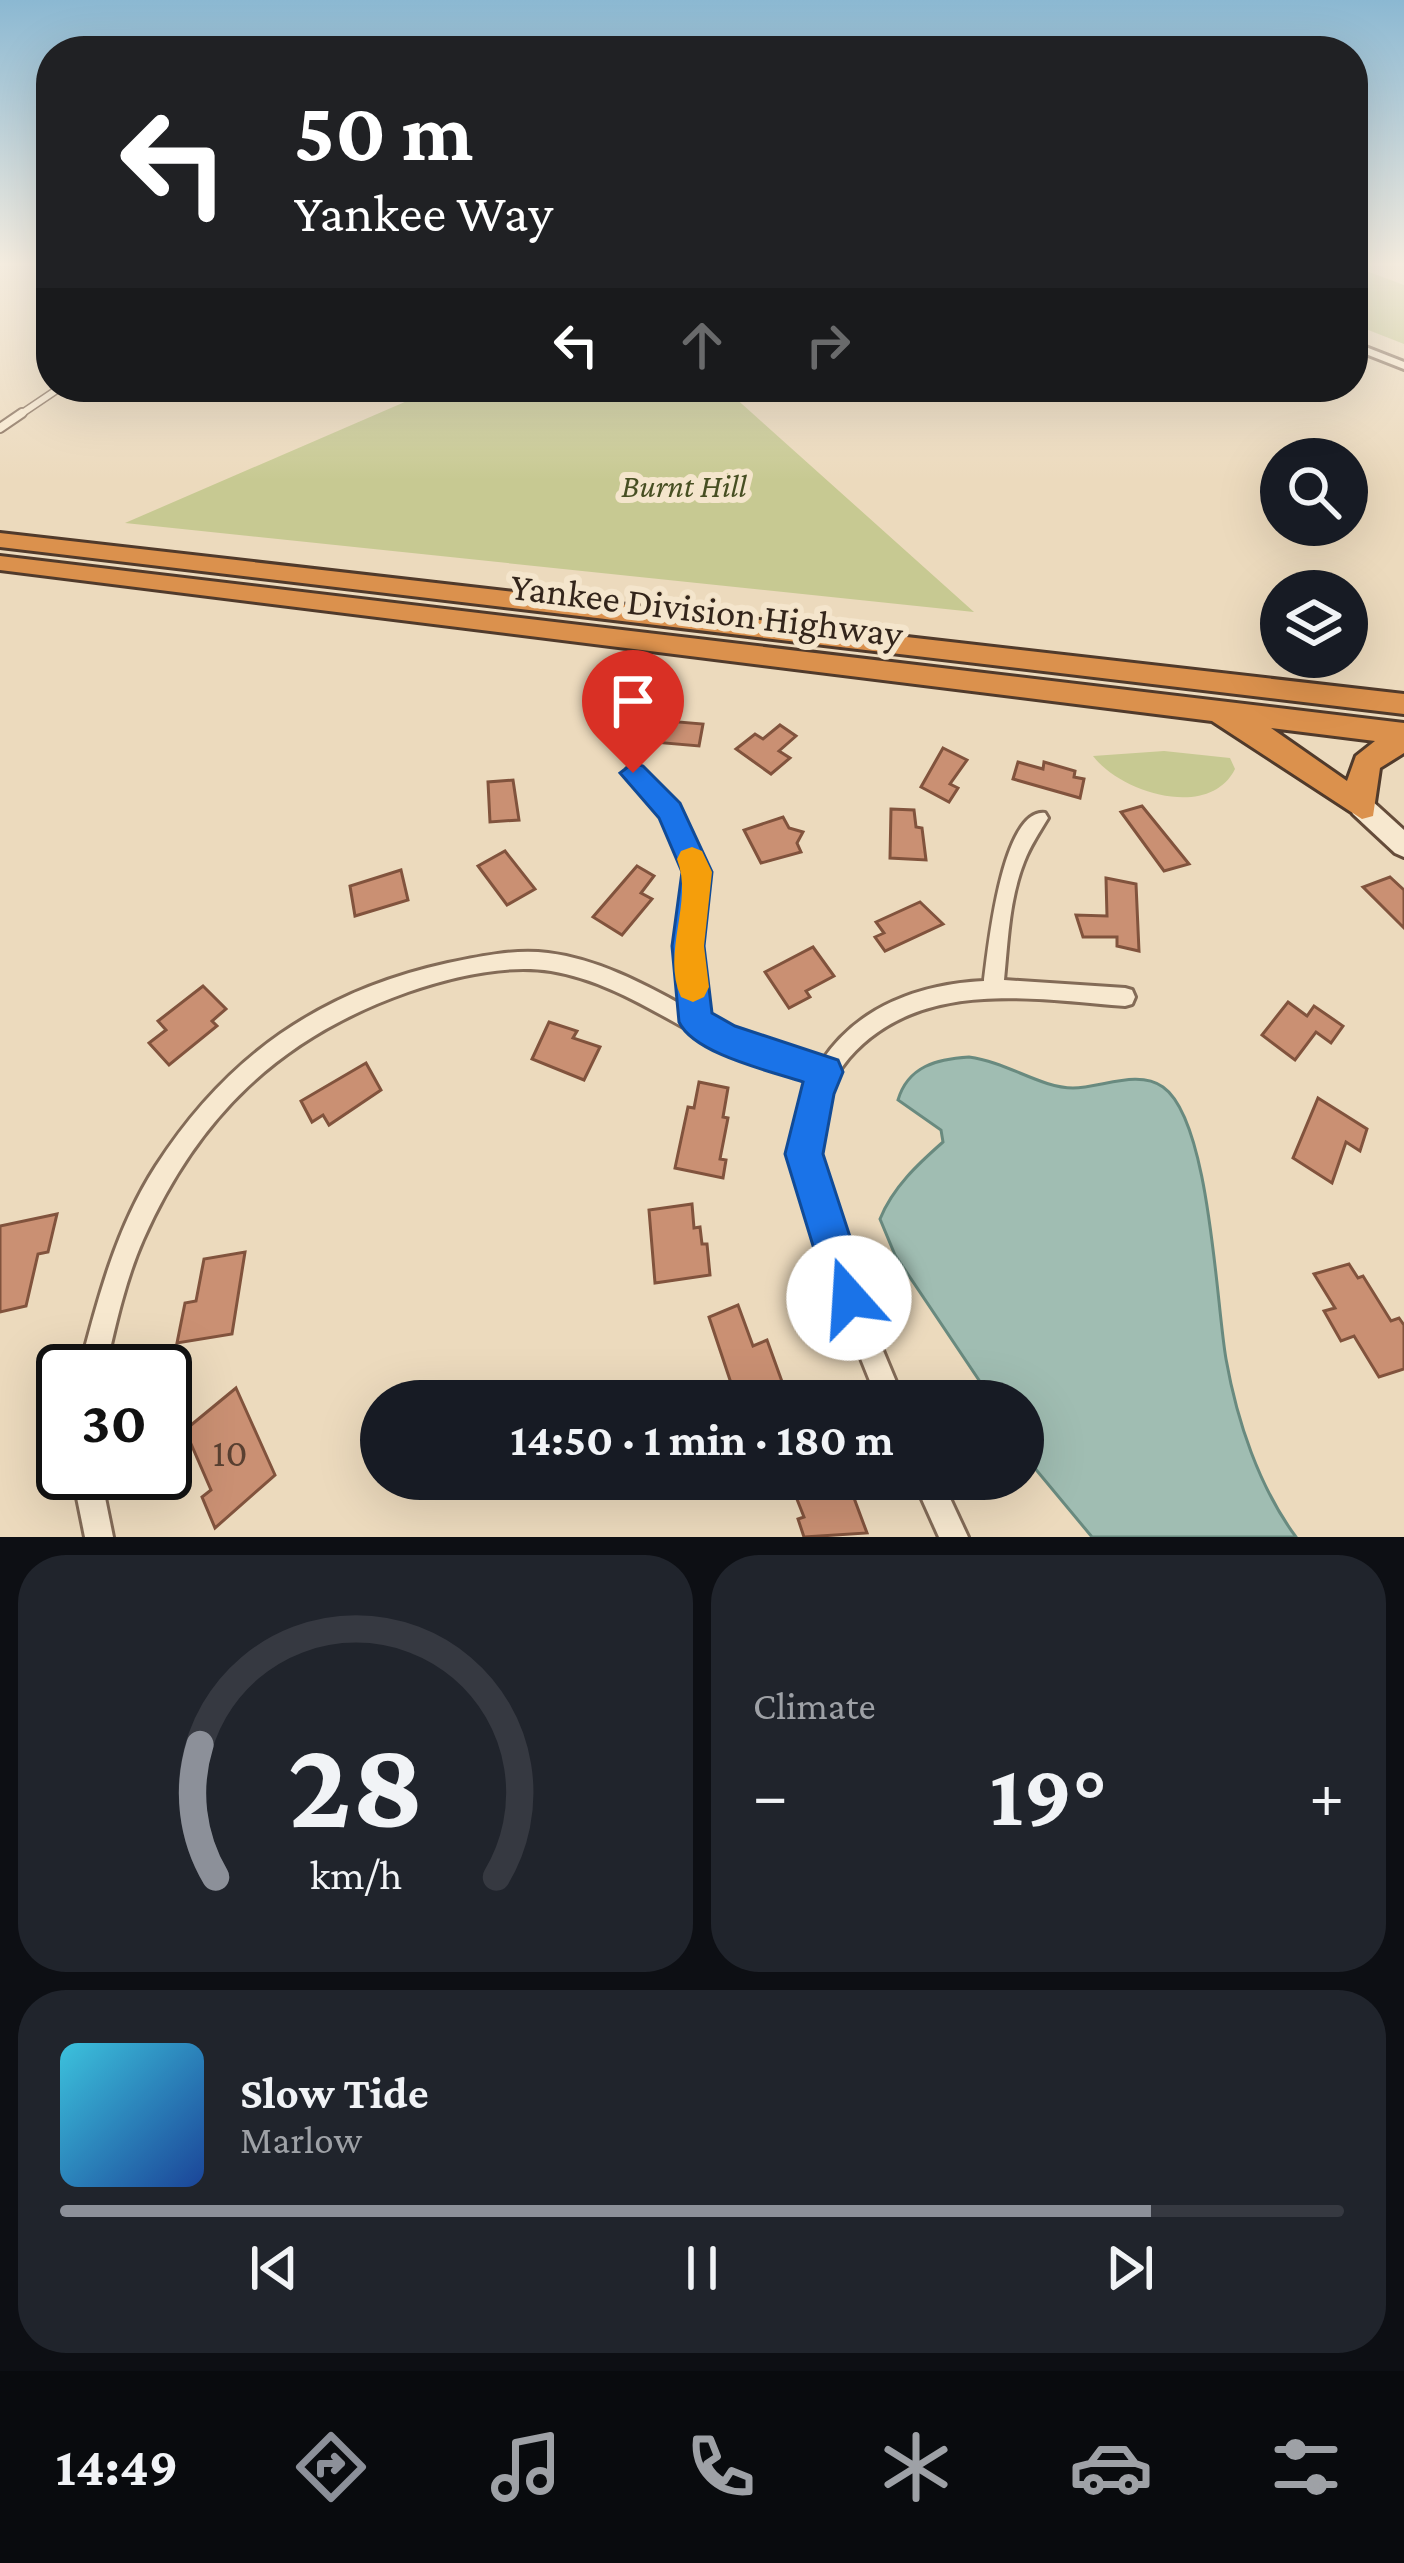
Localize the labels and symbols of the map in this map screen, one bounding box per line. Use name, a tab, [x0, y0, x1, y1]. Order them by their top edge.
park label: Burnt Hill	[621, 467, 748, 504]
street label: Yankee Division Highway	[508, 564, 906, 656]
pin	[582, 650, 684, 773]
position arrow	[786, 1235, 912, 1361]
speed limit sign: 30	[36, 1344, 192, 1500]
house number: 10	[212, 1431, 248, 1474]

